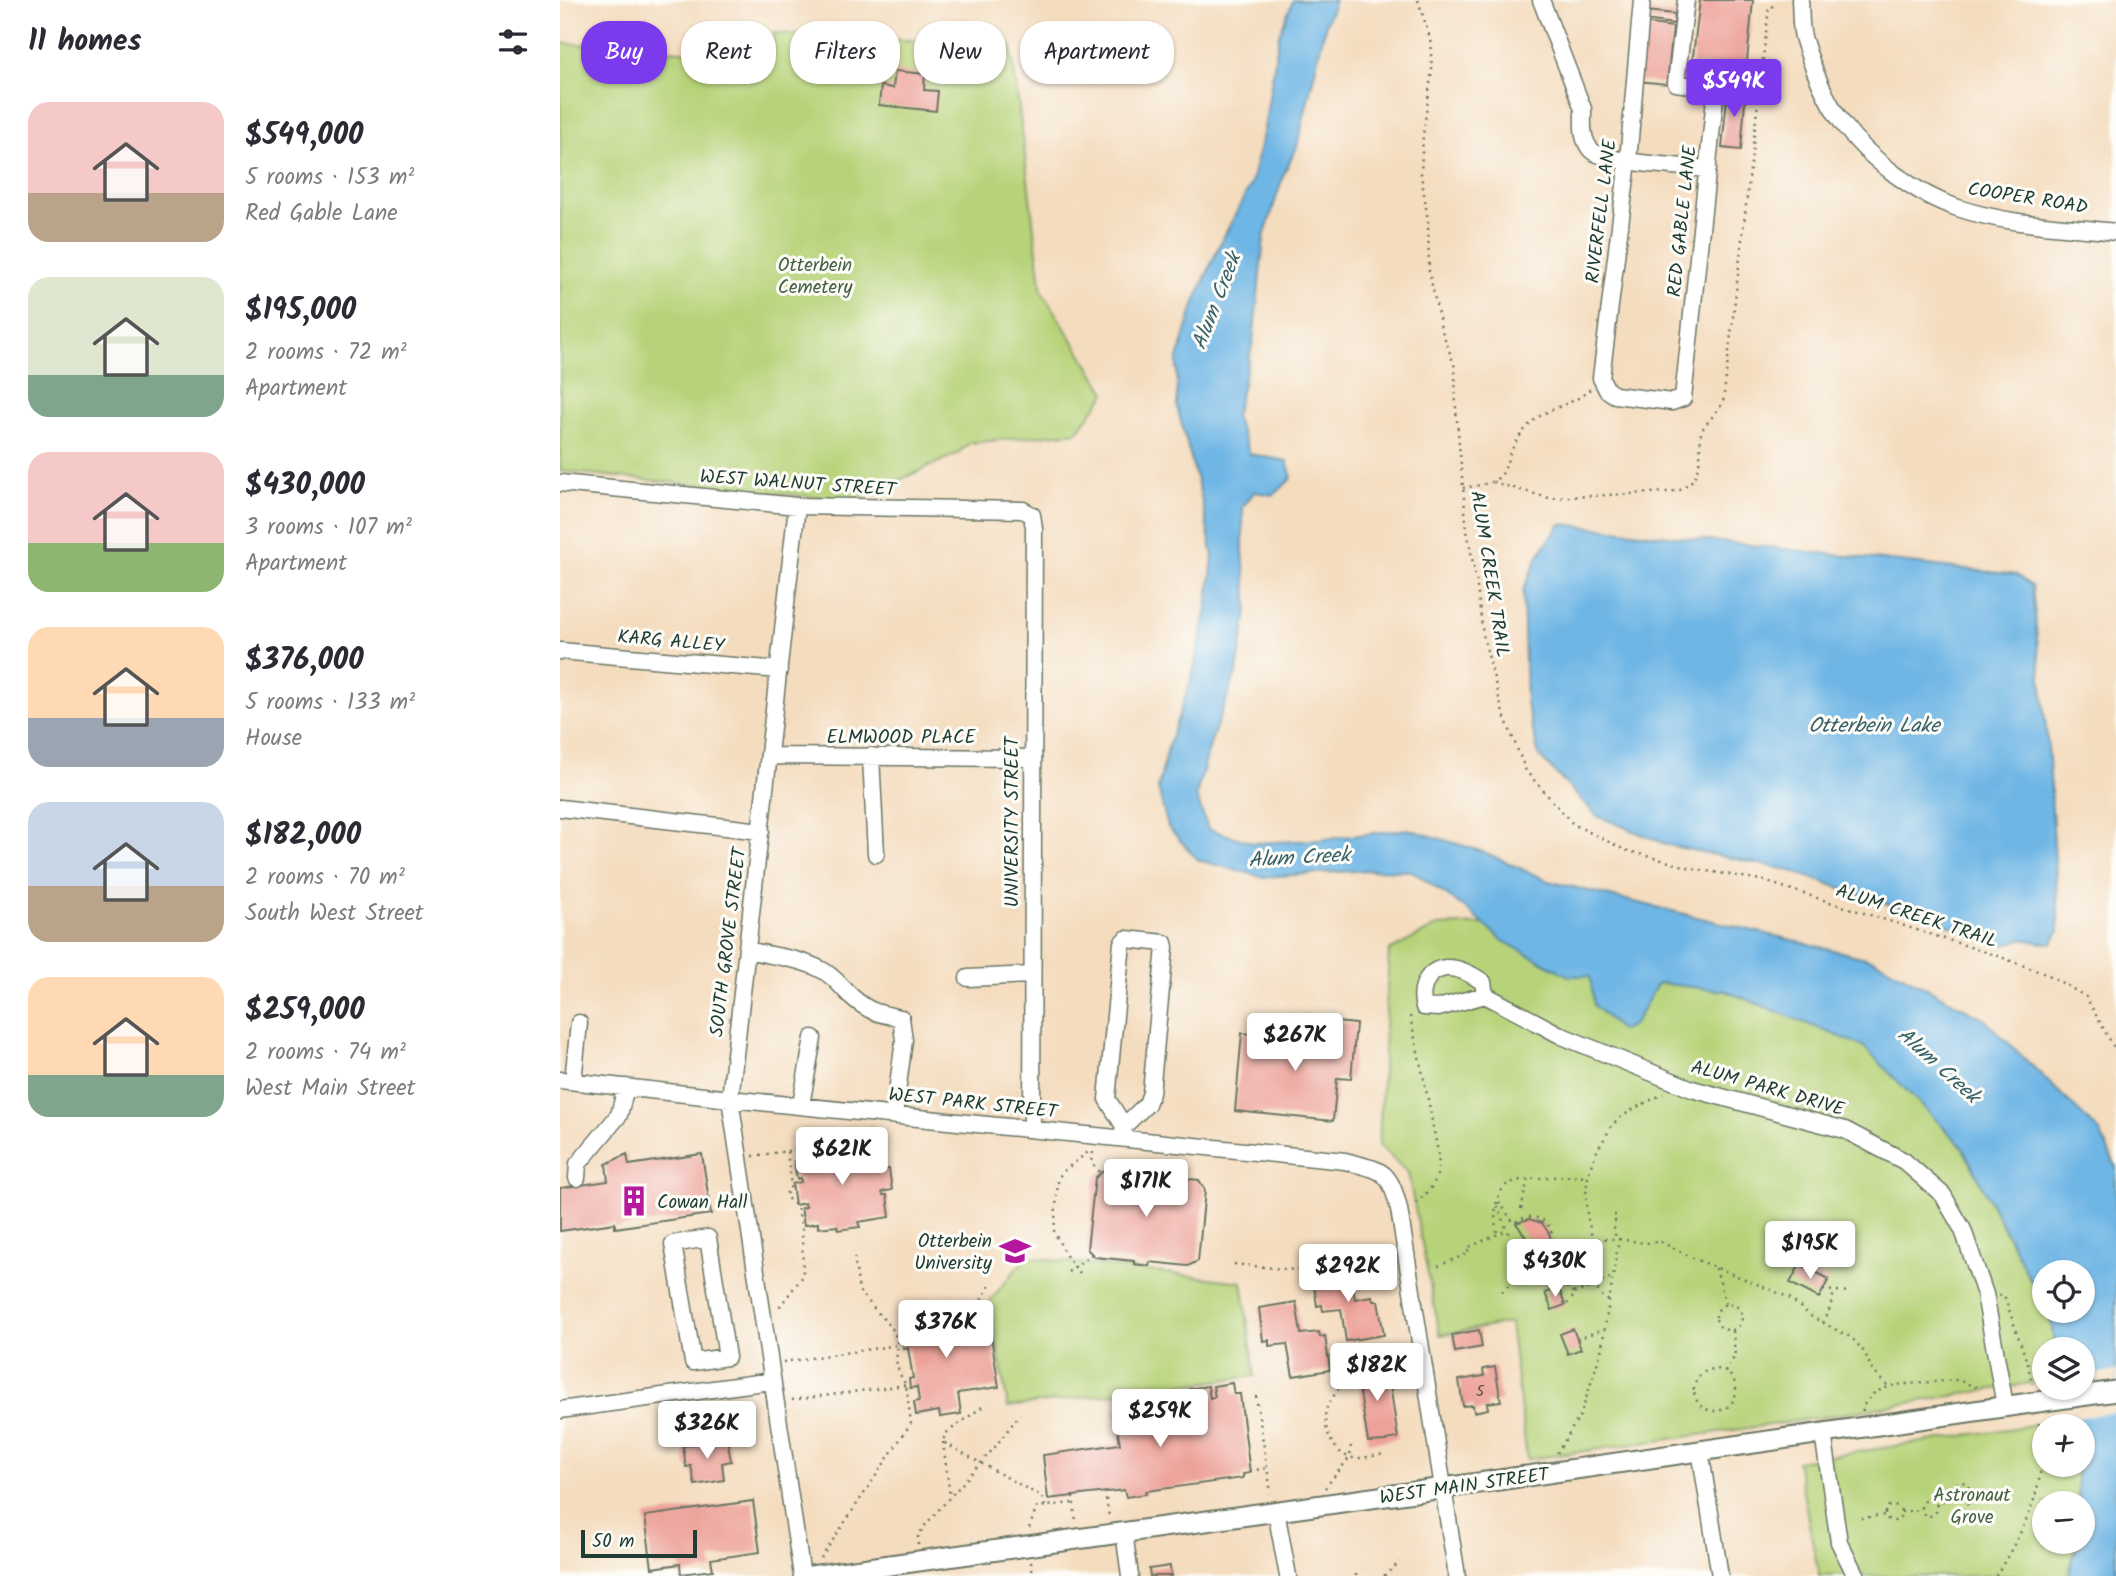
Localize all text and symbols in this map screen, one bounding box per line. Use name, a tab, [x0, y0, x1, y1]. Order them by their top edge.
text: 11 homes	[28, 18, 141, 66]
chip: Buy	[581, 21, 667, 84]
chip: Rent	[681, 21, 776, 84]
chip: Filters	[790, 21, 900, 84]
chip: New	[914, 21, 1006, 84]
chip: Apartment	[1020, 21, 1174, 84]
icon: filters	[494, 23, 532, 61]
pin: $549K	[1685, 60, 1783, 119]
text: $549K	[1702, 64, 1766, 100]
text: $549,000	[245, 112, 364, 160]
icon: home	[84, 130, 168, 214]
street label: RIVERFELL LANE	[1578, 137, 1626, 285]
street label: RED GABLE LANE	[1660, 143, 1706, 299]
text: 5 rooms · 153 m²	[245, 160, 414, 196]
street label: COOPER ROAD	[1965, 175, 2090, 223]
text: Red Gable Lane	[245, 196, 398, 232]
water label: Alum Creek	[1184, 245, 1252, 355]
park label: Otterbein Cemetery	[778, 251, 853, 303]
text: $195,000	[245, 287, 356, 335]
icon: home	[84, 305, 168, 389]
text: 2 rooms · 72 m²	[245, 335, 407, 371]
text: Apartment	[245, 371, 347, 407]
text: $430,000	[245, 462, 365, 510]
street label: WEST WALNUT STREET	[699, 462, 899, 506]
icon: home	[84, 480, 168, 564]
street label: ALUM CREEK TRAIL	[1461, 489, 1517, 660]
text: 3 rooms · 107 m²	[245, 510, 412, 546]
text: Apartment	[245, 546, 347, 582]
street label: KARG ALLEY	[616, 622, 727, 662]
text: $376,000	[245, 637, 364, 685]
icon: home	[84, 655, 168, 739]
text: 5 rooms · 133 m²	[245, 685, 415, 721]
water label: Otterbein Lake	[1808, 710, 1942, 743]
text: House	[245, 721, 302, 757]
street label: ELMWOOD PLACE	[826, 723, 977, 753]
street label: UNIVERSITY STREET	[998, 735, 1028, 907]
text: $182,000	[245, 812, 361, 860]
icon: home	[84, 830, 168, 914]
water label: Alum Creek	[1248, 839, 1354, 878]
street label: SOUTH GROVE STREET	[702, 844, 756, 1039]
text: 2 rooms · 70 m²	[245, 860, 405, 896]
street label: ALUM CREEK TRAIL	[1832, 877, 2001, 957]
text: South West Street	[245, 896, 424, 932]
text: $259,000	[245, 987, 365, 1035]
icon: home	[84, 1005, 168, 1089]
pin: $267K	[1246, 1014, 1344, 1073]
text: $267K	[1263, 1018, 1327, 1054]
water label: Alum Creek	[1889, 1020, 1989, 1114]
text: 2 rooms · 74 m²	[245, 1035, 406, 1071]
street label: ALUM PARK DRIVE	[1687, 1053, 1848, 1125]
text: West Main Street	[245, 1071, 415, 1107]
street label: WEST PARK STREET	[887, 1080, 1060, 1128]
pin: $621K	[793, 1128, 891, 1187]
text: $621K	[812, 1132, 872, 1168]
pin: $171K	[1097, 1160, 1195, 1219]
text: $171K	[1120, 1164, 1172, 1200]
building icon: Cowan Hall	[617, 1184, 651, 1218]
place label: Cowan Hall	[657, 1188, 748, 1218]
pin: $195K	[1761, 1222, 1859, 1281]
text: $195K	[1781, 1226, 1839, 1262]
place label: Otterbein University	[914, 1227, 993, 1279]
school or university icon: Otterbein University	[998, 1234, 1032, 1268]
pin: $430K	[1506, 1240, 1604, 1299]
pin: $292K	[1299, 1244, 1397, 1304]
text: $430K	[1523, 1244, 1587, 1280]
text: $292K	[1315, 1249, 1381, 1285]
map controls	[2032, 1260, 2095, 1554]
button: locate	[2032, 1260, 2095, 1323]
pin: $376K	[897, 1300, 995, 1360]
text: $376K	[914, 1305, 978, 1341]
button: layers	[2032, 1337, 2095, 1400]
pin: $182K	[1328, 1344, 1426, 1403]
text: $182K	[1346, 1348, 1408, 1384]
house number: 5	[1476, 1379, 1486, 1404]
pin: $259K	[1111, 1390, 1209, 1449]
text: $259K	[1128, 1394, 1192, 1430]
pin: $326K	[658, 1402, 756, 1461]
text: $326K	[674, 1406, 740, 1442]
button: +	[2032, 1414, 2095, 1477]
street label: WEST MAIN STREET	[1378, 1460, 1553, 1514]
park label: Astronaut Grove	[1933, 1481, 2011, 1533]
button: −	[2032, 1491, 2095, 1554]
scale bar	[581, 1527, 696, 1559]
text: 50 m	[592, 1527, 634, 1557]

